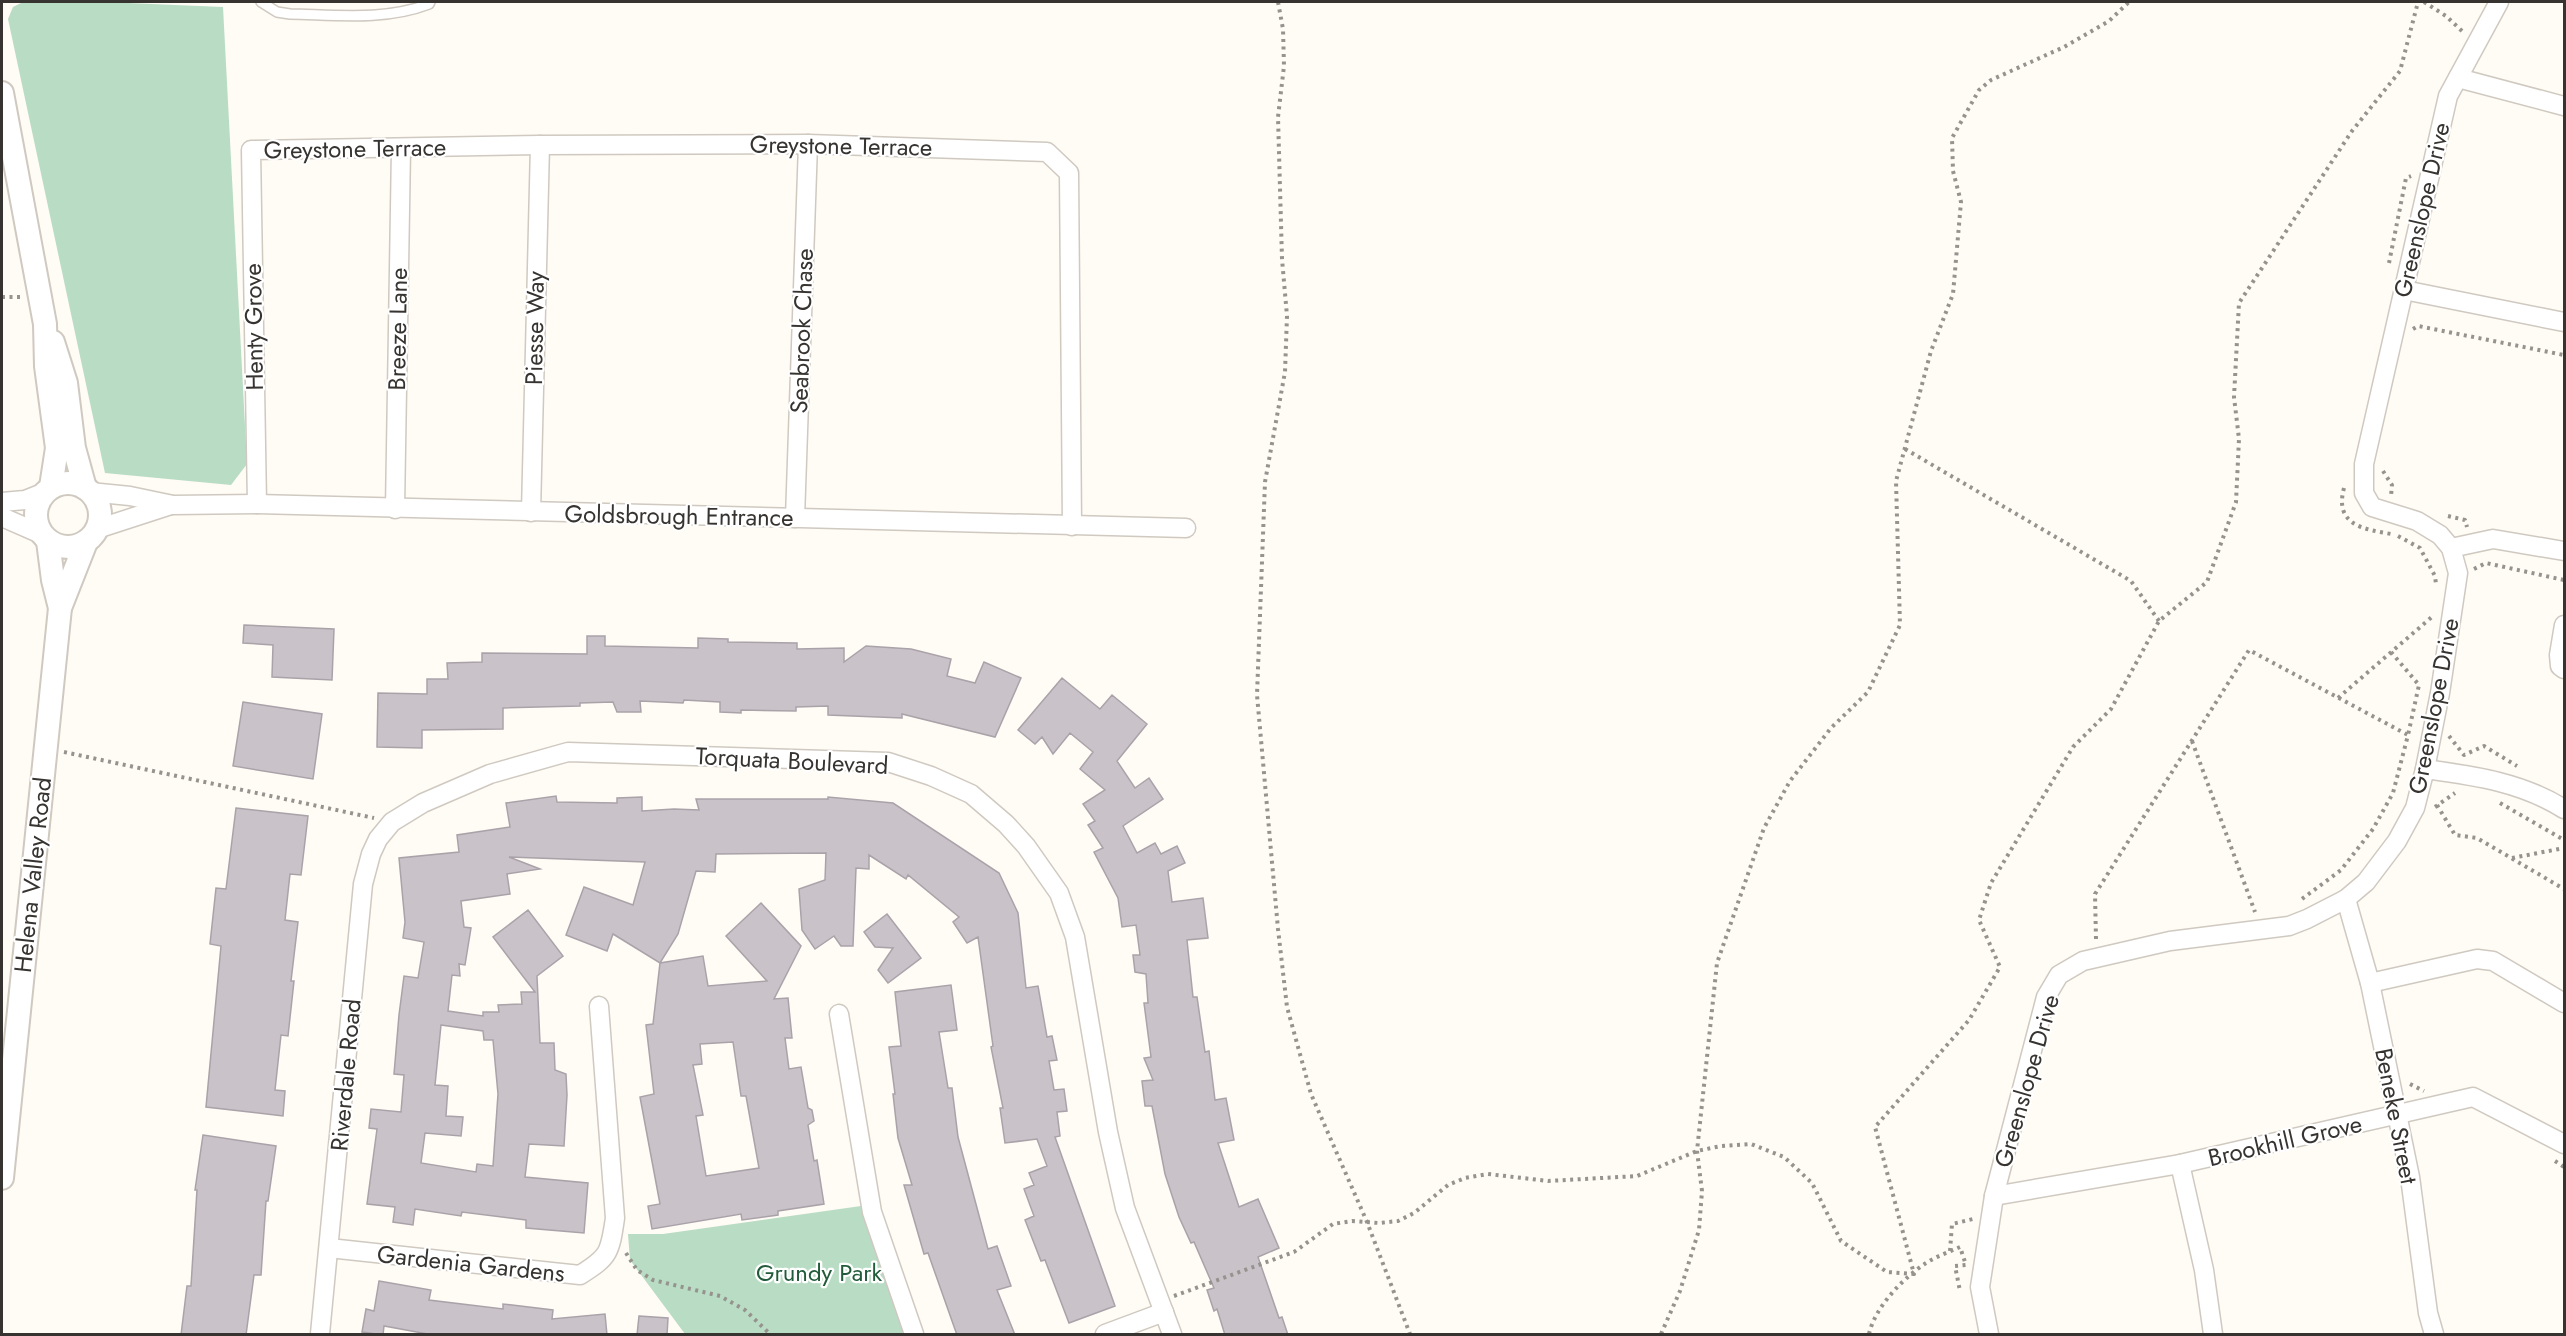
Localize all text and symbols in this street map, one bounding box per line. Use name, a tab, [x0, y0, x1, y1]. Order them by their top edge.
street label: Greenslope Drive	[2384, 119, 2459, 301]
street label: Greystone Terrace	[749, 126, 933, 165]
street label: Greystone Terrace	[263, 129, 447, 168]
street label: Seabrook Chase	[781, 248, 822, 414]
street label: Henty Grove	[235, 263, 272, 391]
street label: Breeze Lane	[379, 267, 416, 391]
street label: Piesse Way	[516, 270, 553, 385]
street label: Goldsbrough Entrance	[564, 496, 794, 535]
street label: Greenslope Drive	[2399, 615, 2468, 797]
street label: Torquata Boulevard	[695, 738, 889, 783]
street label: Helena Valley Road	[5, 776, 60, 974]
street label: Greenslope Drive	[1985, 990, 2068, 1172]
street label: Riverdale Road	[321, 997, 370, 1152]
street label: Beneke Street	[2366, 1045, 2427, 1187]
street label: Brookhill Grove	[2205, 1106, 2365, 1175]
street label: Gardenia Gardens	[375, 1236, 567, 1291]
park label: Grundy Park	[756, 1255, 883, 1290]

